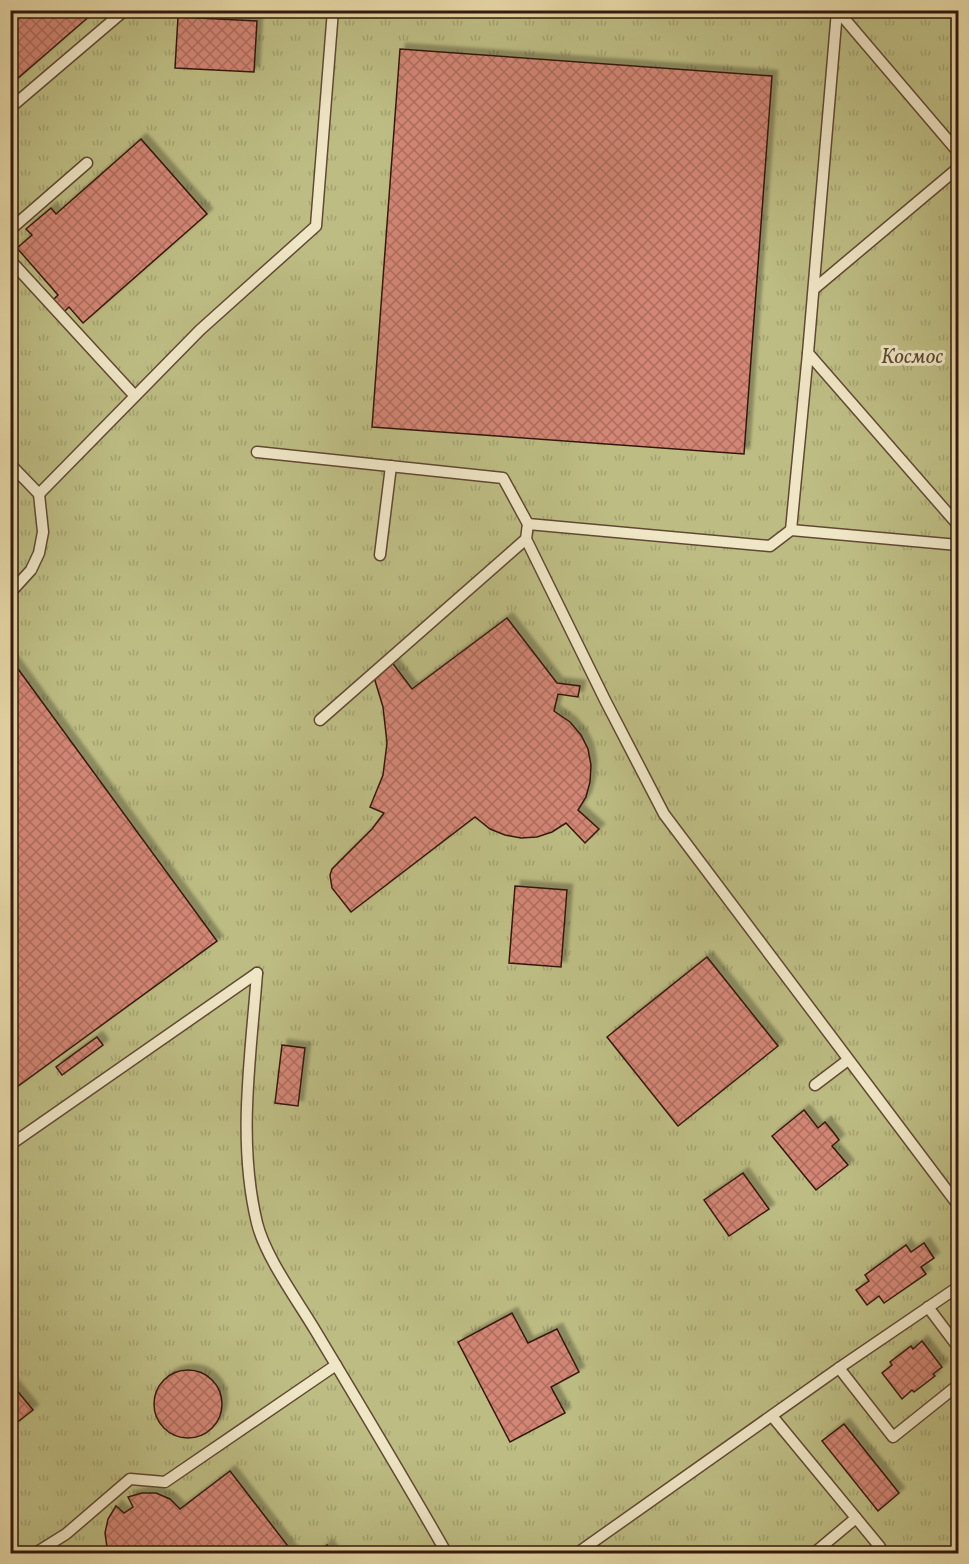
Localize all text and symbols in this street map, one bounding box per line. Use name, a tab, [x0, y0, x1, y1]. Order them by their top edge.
park label: Космос	[881, 343, 943, 372]

